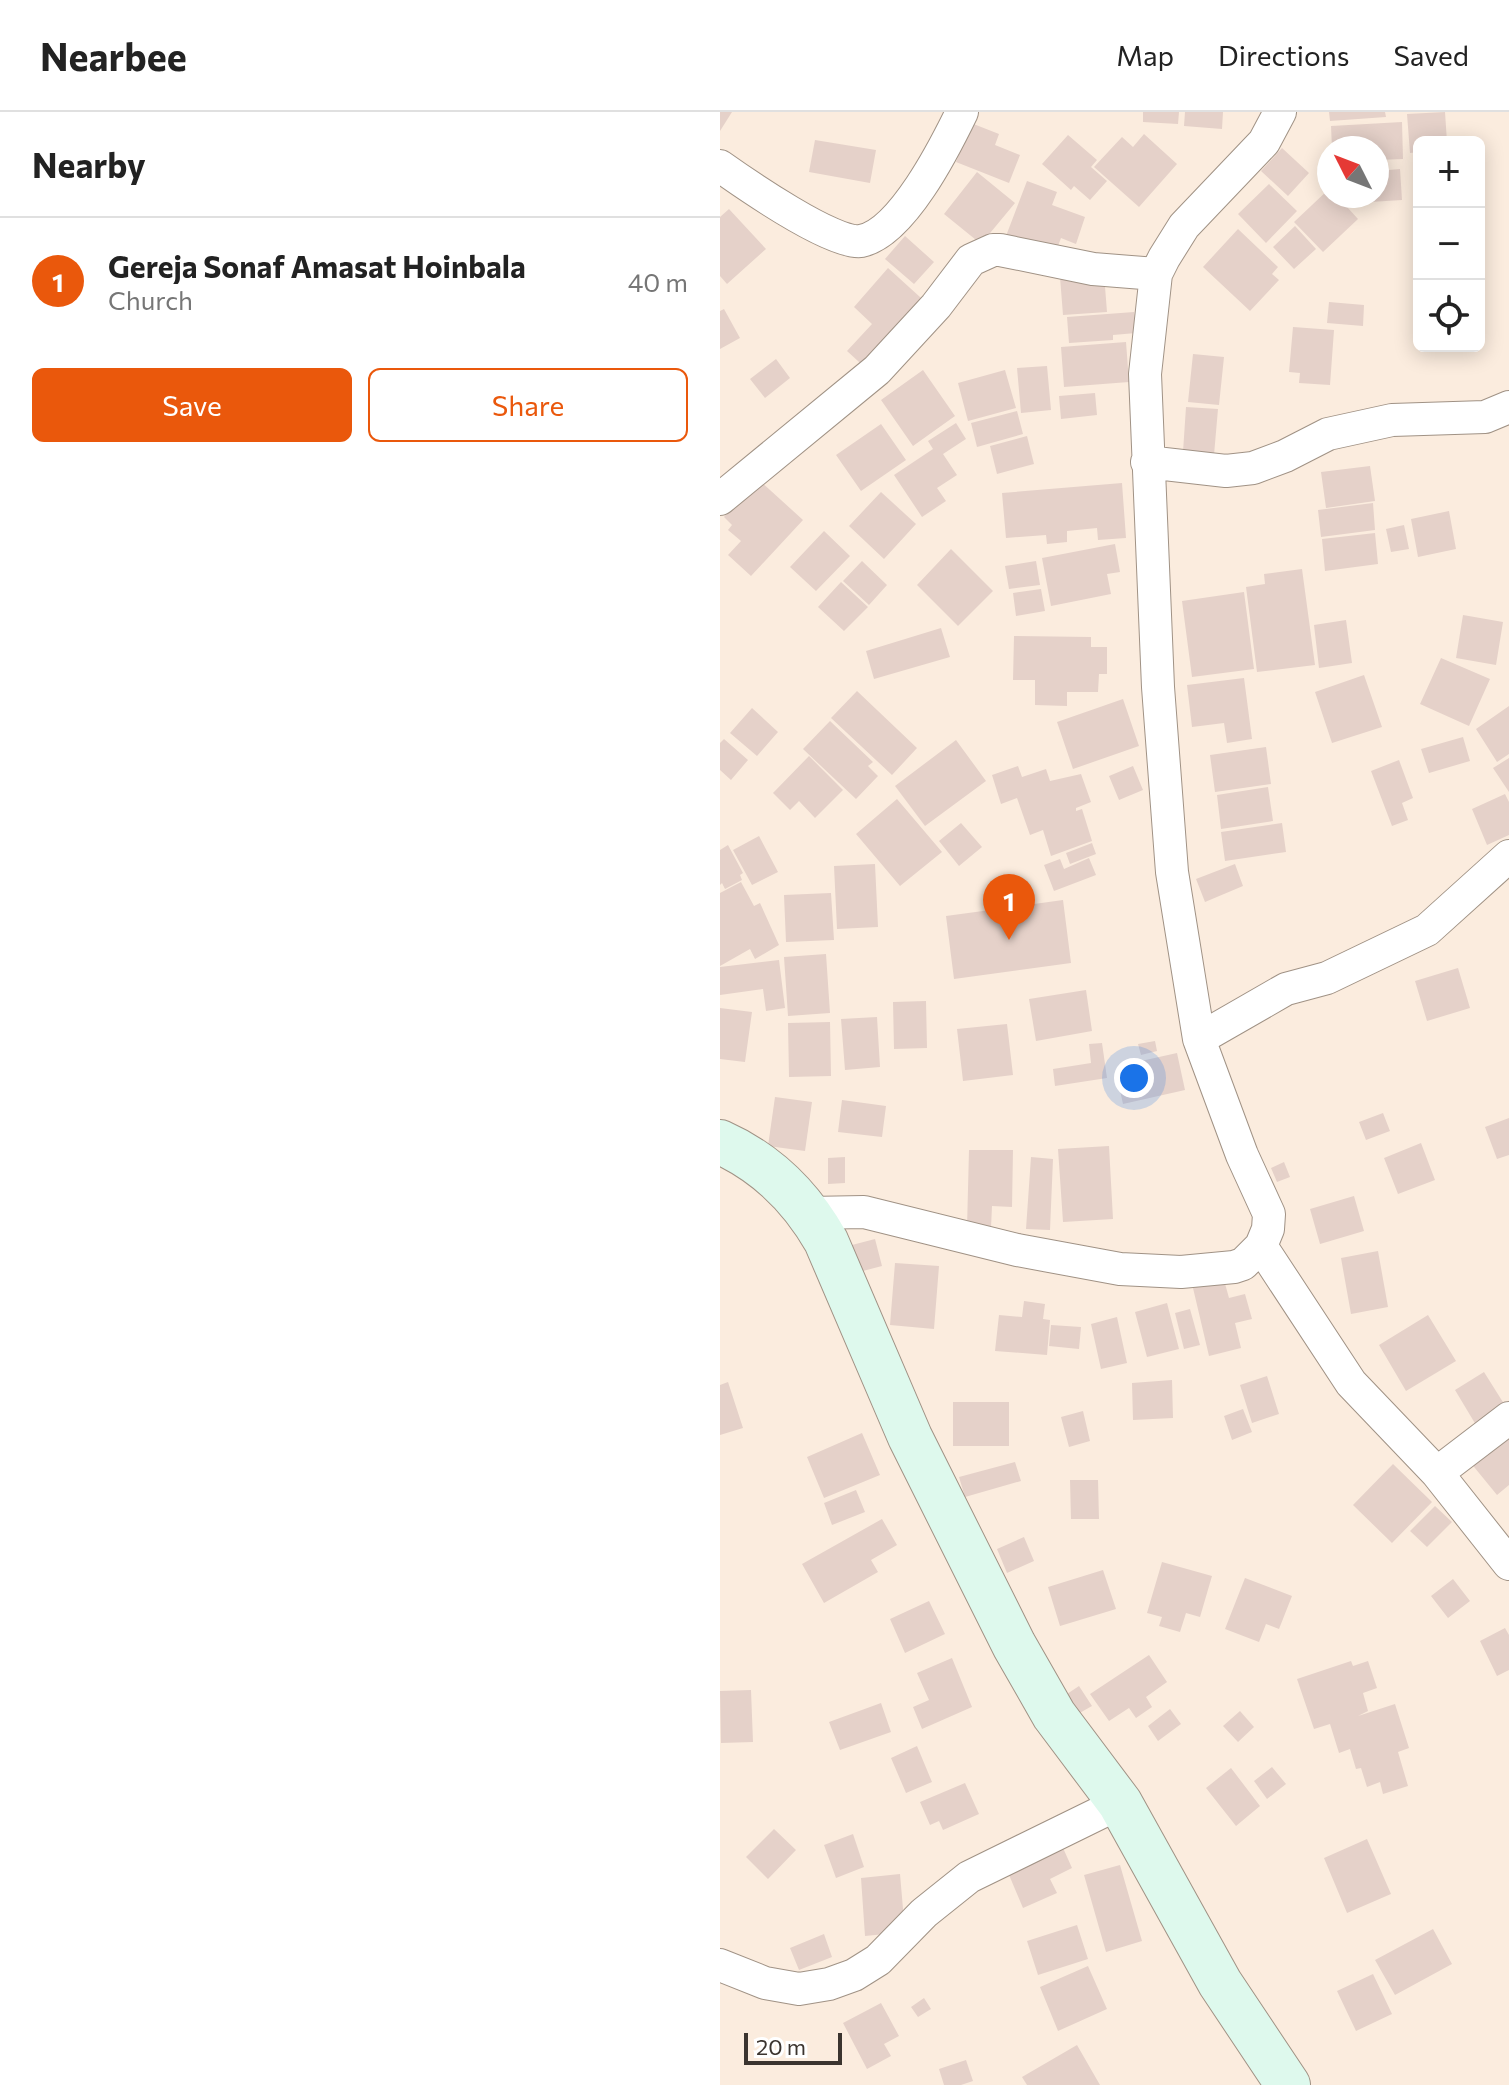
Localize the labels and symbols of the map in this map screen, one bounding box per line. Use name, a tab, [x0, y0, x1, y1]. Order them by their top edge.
north arrow	[1317, 136, 1389, 208]
pin: 1	[983, 874, 1035, 940]
your location	[1114, 1058, 1154, 1098]
scale bar	[744, 2029, 842, 2065]

